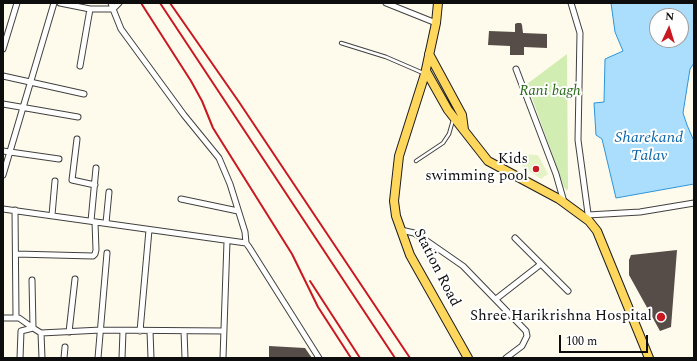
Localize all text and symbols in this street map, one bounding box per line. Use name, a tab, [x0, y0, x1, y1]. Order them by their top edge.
north arrow	[649, 8, 689, 48]
text: N	[665, 8, 675, 25]
park label: Rani bagh	[519, 83, 581, 101]
water label: Sharekand Talav	[615, 129, 683, 167]
place label: Kids swimming pool	[425, 151, 528, 186]
marker: Kids swimming pool	[531, 164, 541, 174]
street label: Station Road	[409, 226, 463, 310]
place label: Shree Harikrishna Hospital	[470, 308, 652, 326]
marker: Shree Harikrishna Hospital	[655, 311, 667, 323]
scale bar	[561, 327, 650, 353]
text: 100 m	[566, 332, 597, 351]

